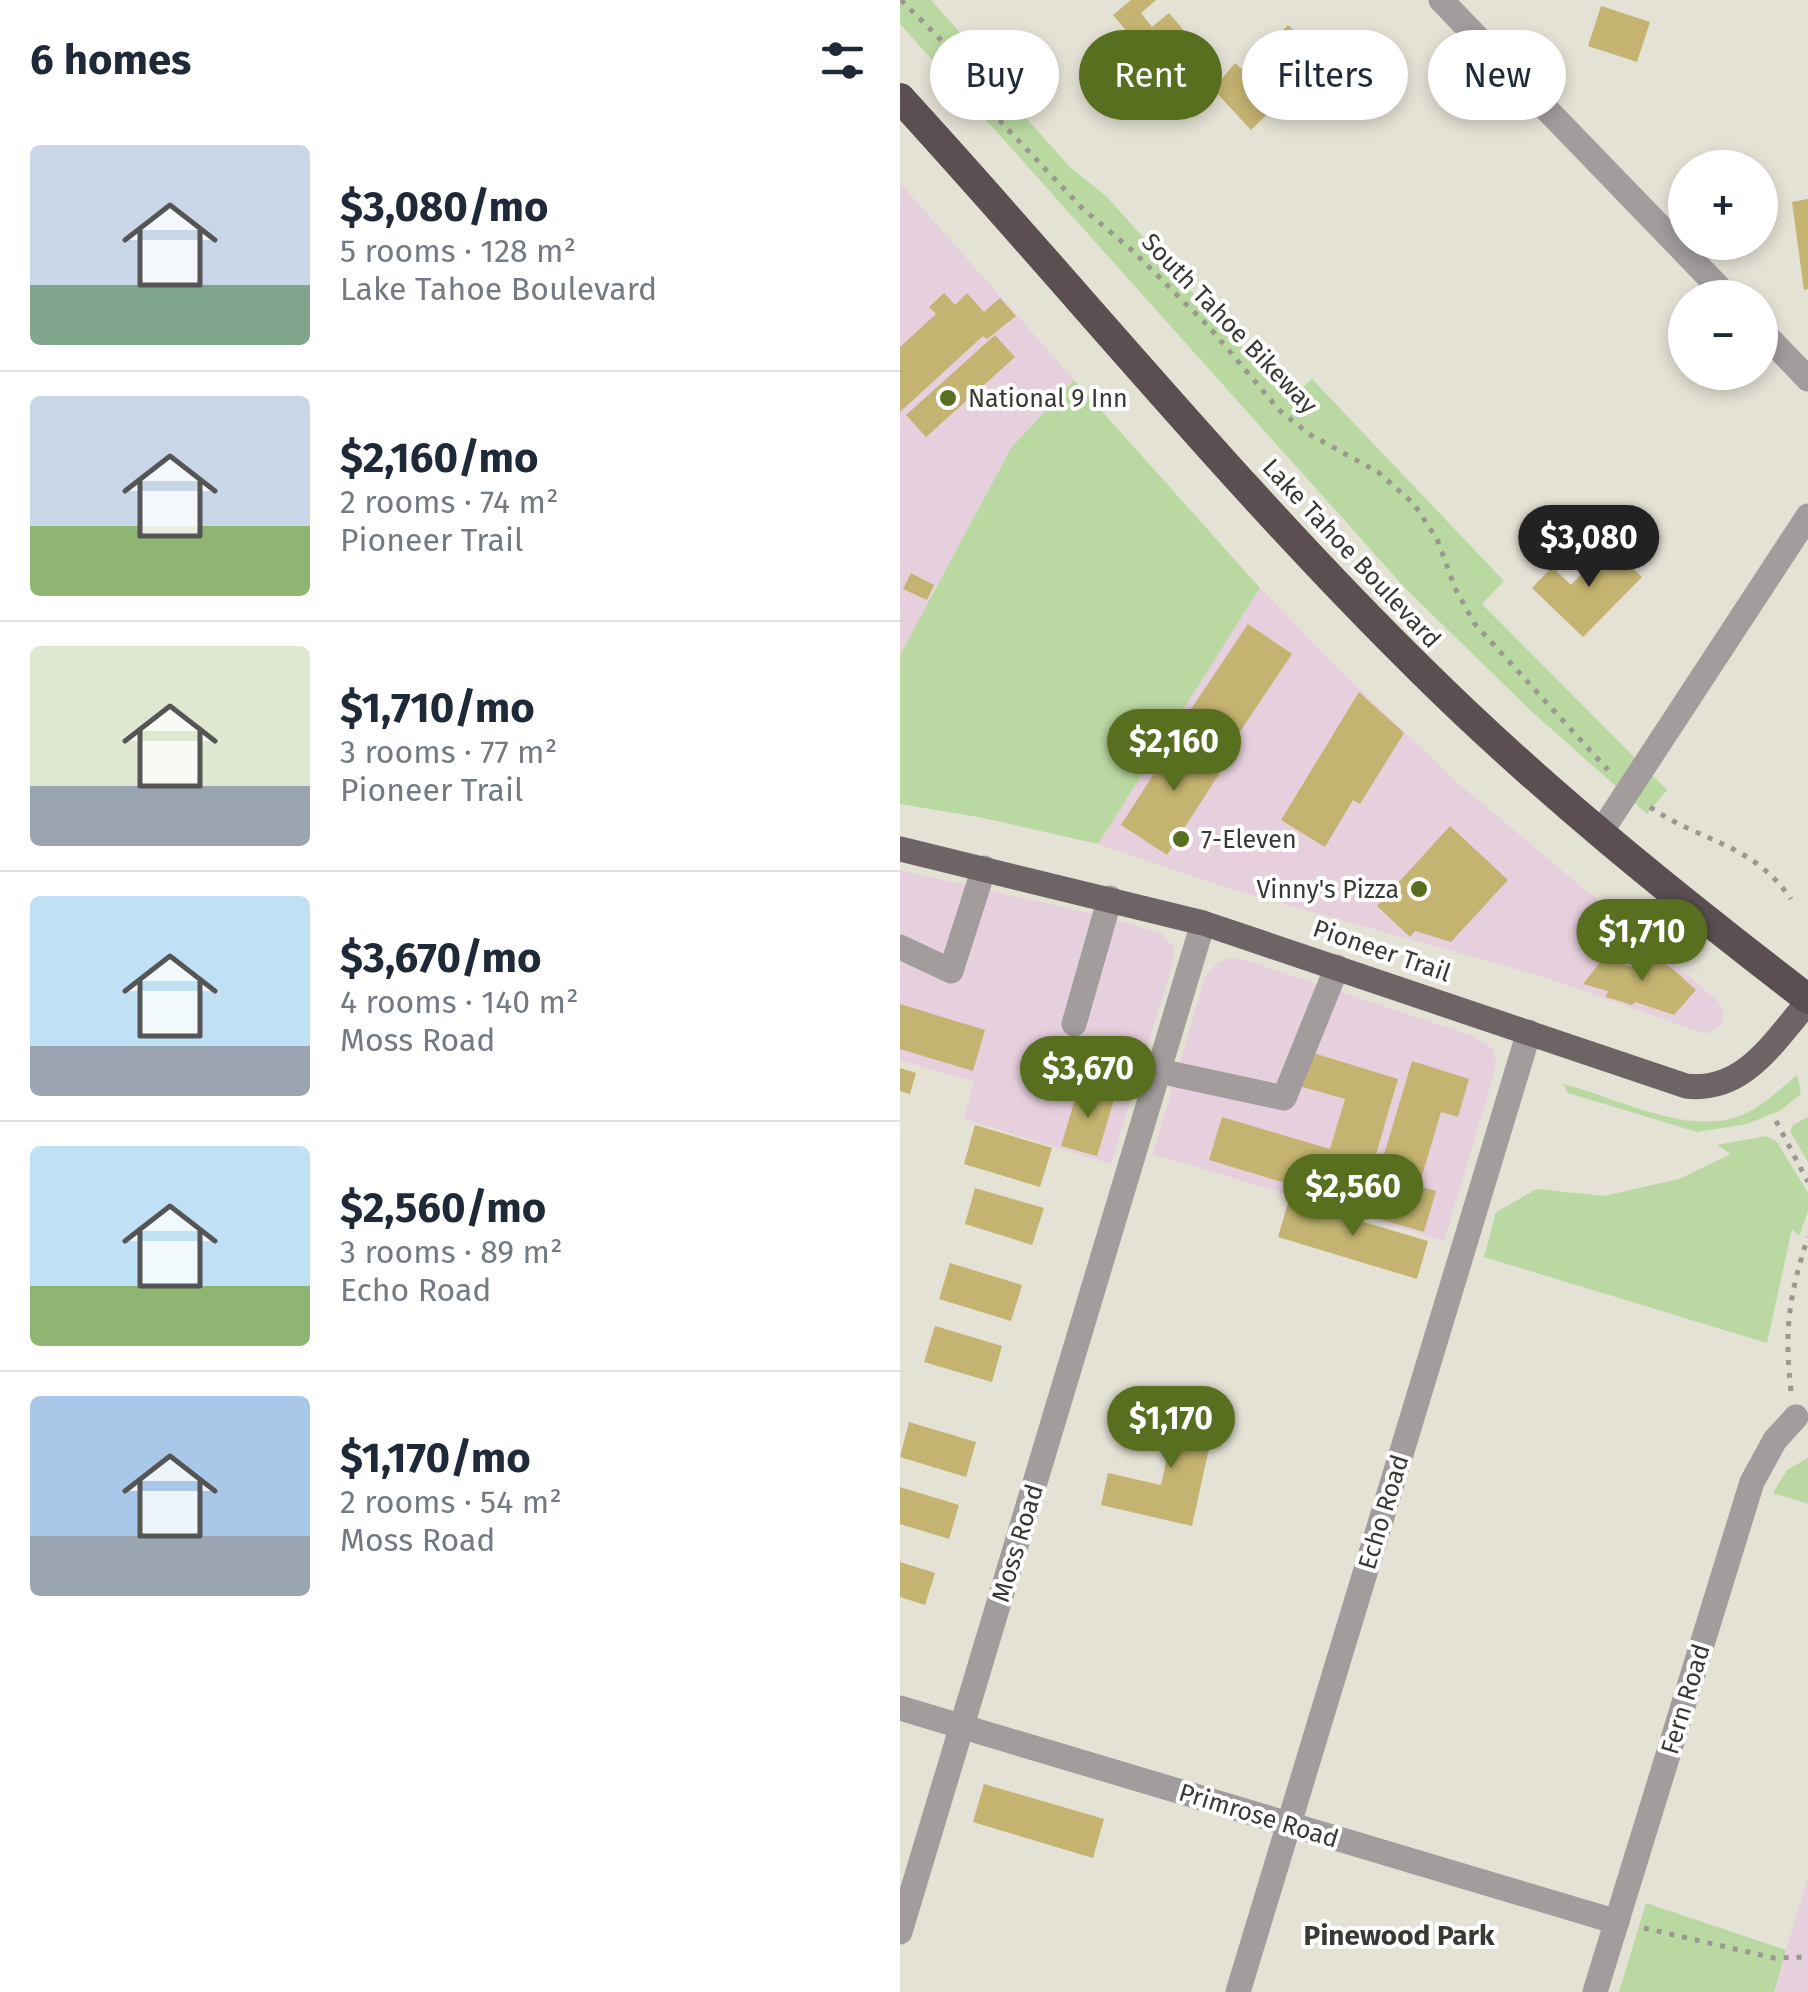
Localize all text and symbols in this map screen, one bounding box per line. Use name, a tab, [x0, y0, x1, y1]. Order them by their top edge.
chip: Buy	[930, 30, 1059, 120]
chip: Rent	[1079, 30, 1222, 120]
chip: Filters	[1242, 30, 1408, 120]
chip: New	[1428, 30, 1566, 120]
icon: filters	[815, 33, 870, 88]
text: 6 homes	[30, 35, 191, 85]
map controls	[1668, 150, 1778, 390]
button: +	[1668, 150, 1778, 260]
text: $3,080/mo	[340, 182, 549, 232]
icon: home	[110, 185, 230, 305]
street label: South Tahoe Bikeway	[1135, 227, 1324, 421]
text: 5 rooms · 128 m²	[340, 232, 576, 270]
text: Lake Tahoe Boulevard	[340, 270, 657, 308]
button: −	[1668, 280, 1778, 390]
place label: National 9 Inn	[968, 384, 1128, 414]
marker: National 9 Inn	[937, 387, 959, 409]
text: $2,160/mo	[340, 433, 539, 483]
icon: home	[110, 436, 230, 556]
street label: Lake Tahoe Boulevard	[1256, 453, 1447, 655]
text: 2 rooms · 74 m²	[340, 483, 559, 521]
pin: $3,080	[1508, 505, 1670, 590]
text: $3,080	[1540, 518, 1638, 556]
text: Pioneer Trail	[340, 521, 523, 559]
text: $1,710/mo	[340, 683, 535, 733]
icon: home	[110, 686, 230, 806]
pin: $2,160	[1093, 709, 1255, 794]
text: $2,160	[1129, 722, 1219, 760]
text: 3 rooms · 77 m²	[340, 733, 557, 771]
text: Pioneer Trail	[340, 771, 523, 809]
place label: 7-Eleven	[1201, 825, 1297, 855]
marker: 7-Eleven	[1170, 828, 1192, 850]
place label: Vinny's Pizza	[1256, 875, 1399, 905]
marker: Vinny's Pizza	[1408, 878, 1430, 900]
pin: $1,710	[1561, 899, 1723, 984]
text: $1,710	[1598, 912, 1686, 950]
street label: Pioneer Trail	[1309, 913, 1454, 988]
text: $3,670/mo	[340, 933, 542, 983]
icon: home	[110, 936, 230, 1056]
text: 4 rooms · 140 m²	[340, 983, 579, 1021]
text: Moss Road	[340, 1021, 495, 1059]
pin: $3,670	[1007, 1036, 1169, 1121]
text: $3,670	[1042, 1049, 1134, 1087]
pin: $2,560	[1272, 1154, 1434, 1239]
text: $2,560	[1305, 1167, 1401, 1205]
text: $2,560/mo	[340, 1183, 546, 1233]
icon: home	[110, 1186, 230, 1306]
text: 3 rooms · 89 m²	[340, 1233, 563, 1271]
text: Echo Road	[340, 1271, 492, 1309]
pin: $1,170	[1090, 1386, 1252, 1471]
text: $1,170	[1129, 1399, 1213, 1437]
text: $1,170/mo	[340, 1433, 531, 1483]
icon: home	[110, 1436, 230, 1556]
street label: Echo Road	[1352, 1451, 1416, 1573]
street label: Moss Road	[986, 1481, 1050, 1606]
text: 2 rooms · 54 m²	[340, 1483, 562, 1521]
text: Moss Road	[340, 1521, 495, 1559]
street label: Fern Road	[1655, 1641, 1717, 1758]
street label: Primrose Road	[1175, 1777, 1342, 1854]
district label: Pinewood Park	[1304, 1919, 1495, 1952]

